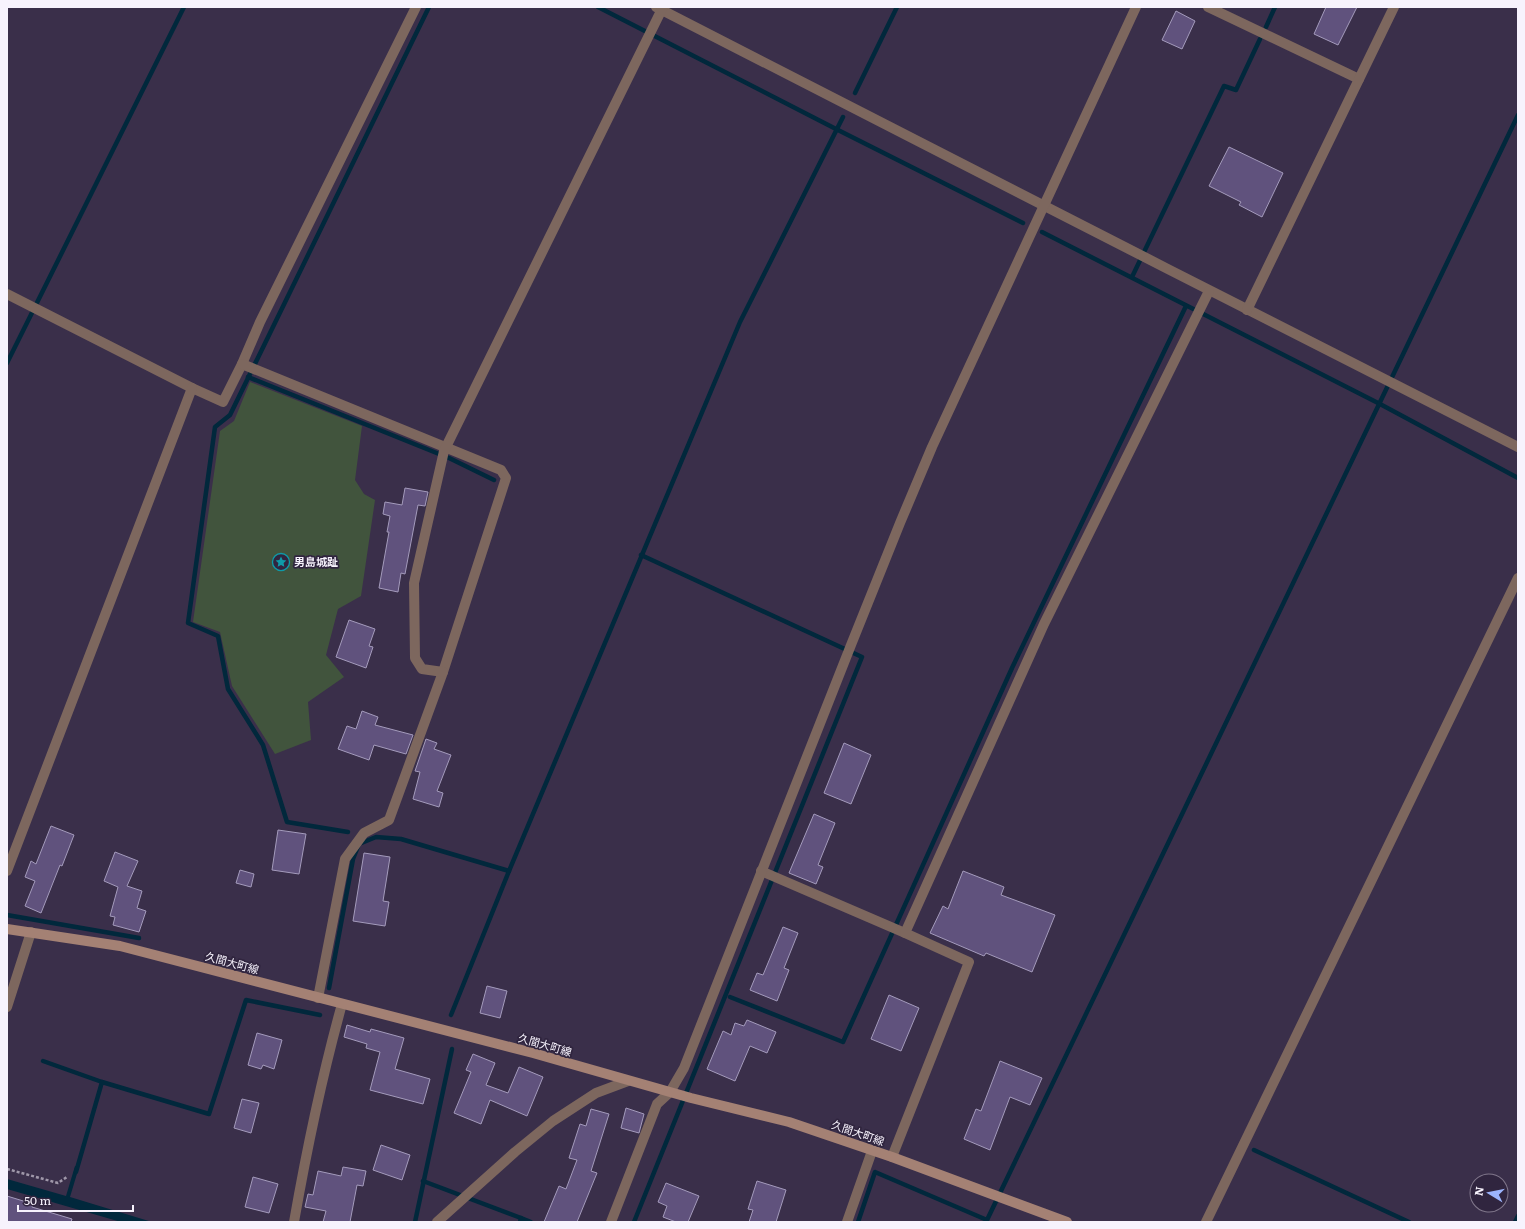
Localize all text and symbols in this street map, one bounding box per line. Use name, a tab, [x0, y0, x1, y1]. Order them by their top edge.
place icon: 男島城趾	[271, 552, 291, 572]
place label: 男島城趾	[294, 553, 338, 569]
street label: 久間大町線	[204, 947, 261, 977]
street label: 久間大町線	[517, 1029, 574, 1059]
street label: 久間大町線	[830, 1116, 887, 1149]
north arrow	[1469, 1173, 1509, 1213]
text: N	[1469, 1185, 1487, 1197]
scale bar	[18, 1187, 133, 1213]
text: 50 m	[24, 1191, 51, 1209]

